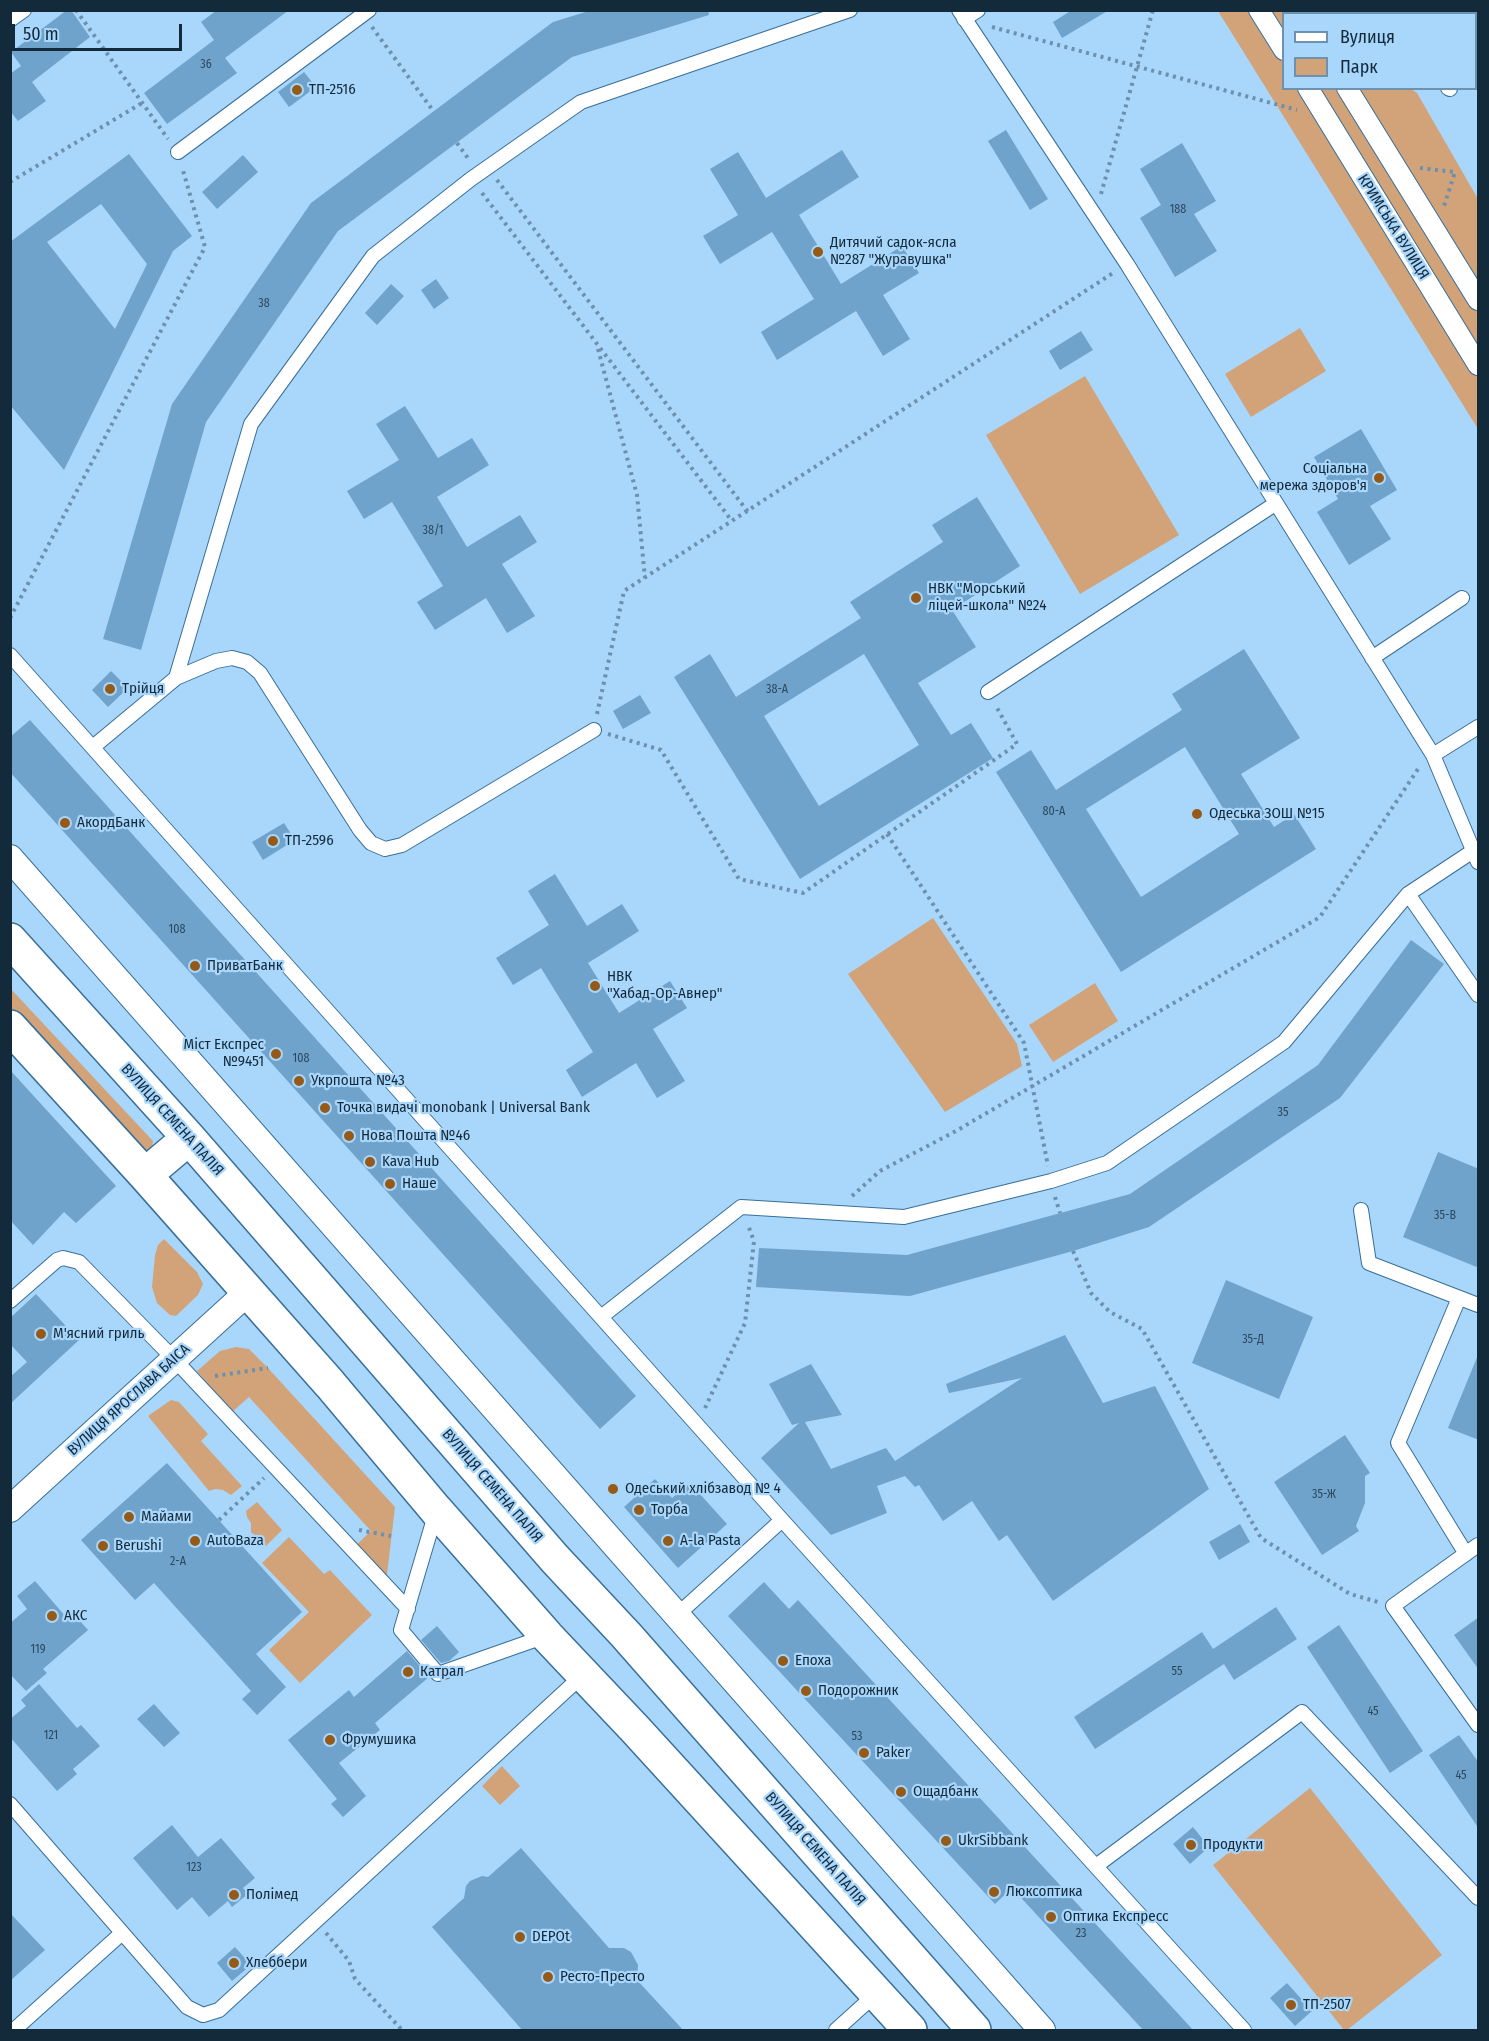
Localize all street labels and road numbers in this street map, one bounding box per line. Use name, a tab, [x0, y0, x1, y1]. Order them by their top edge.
street label: КРИМСЬКА ВУЛИЦЯ	[1353, 171, 1433, 283]
street label: ВУЛИЦЯ СЕМЕНА ПАЛІЯ	[117, 1060, 227, 1180]
street label: ВУЛИЦЯ ЯРОСЛАВА БАІСА	[64, 1340, 194, 1460]
street label: ВУЛИЦЯ СЕМЕНА ПАЛІЯ	[438, 1426, 546, 1546]
street label: ВУЛИЦЯ СЕМЕНА ПАЛІЯ	[761, 1789, 869, 1909]

